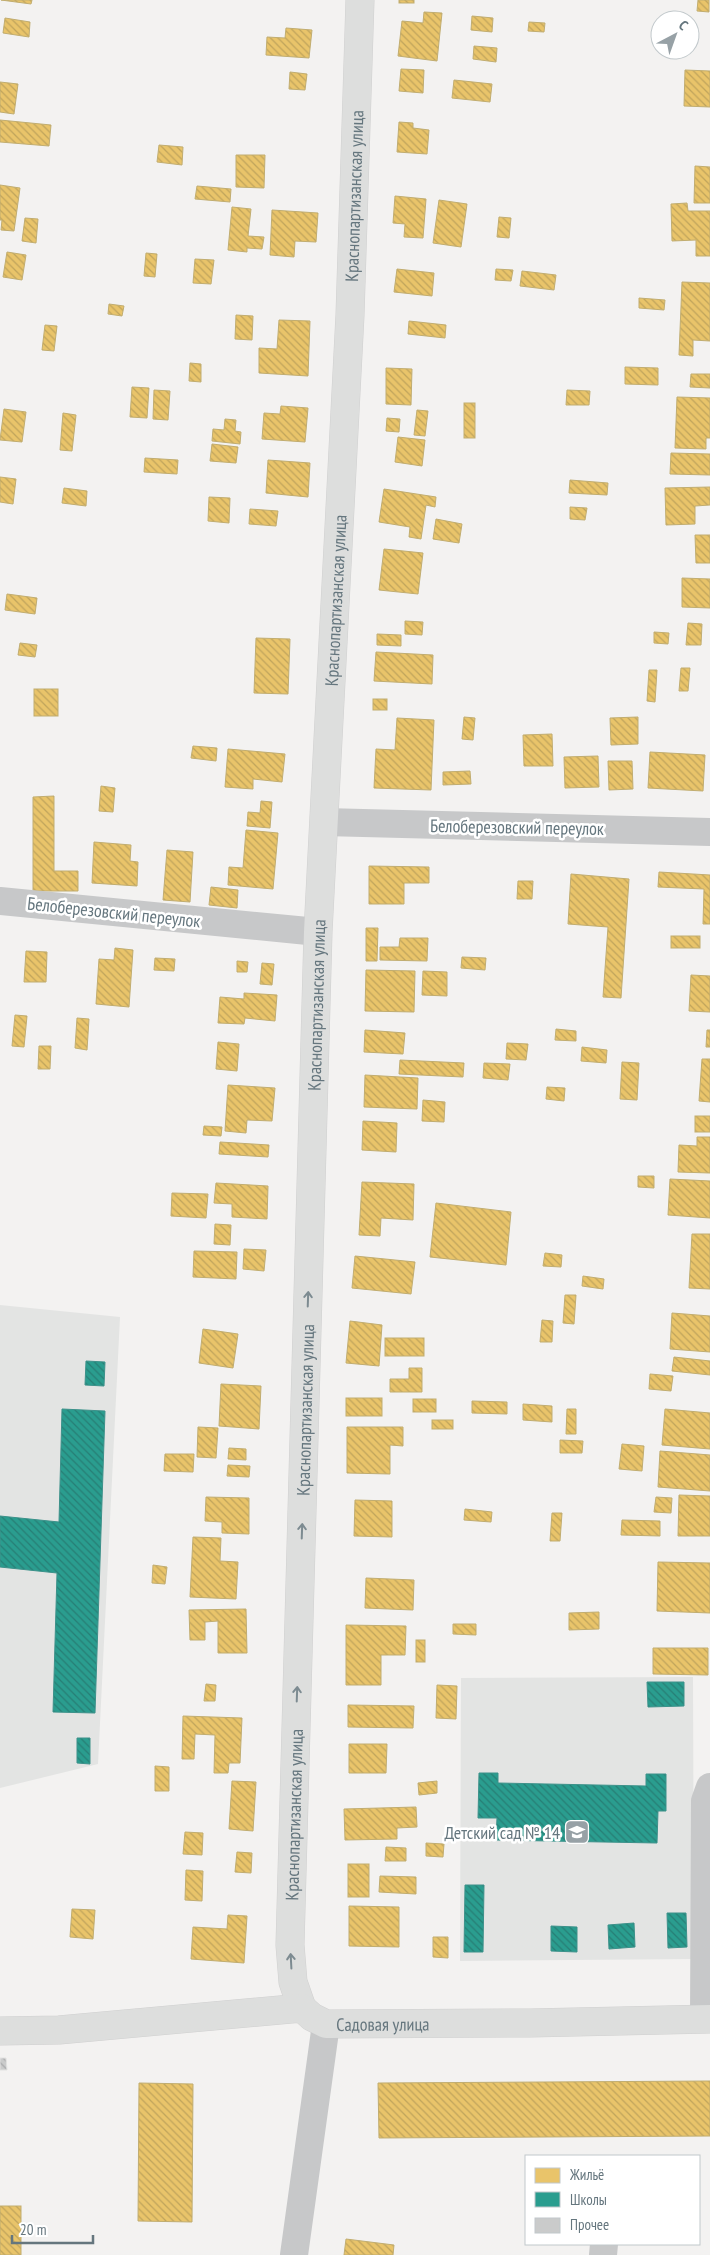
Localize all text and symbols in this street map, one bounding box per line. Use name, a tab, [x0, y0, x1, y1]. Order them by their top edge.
north arrow	[650, 10, 700, 60]
text: С	[675, 16, 692, 34]
street label: Краснопартизанская улица	[340, 110, 368, 282]
street label: Краснопартизанская улица	[319, 514, 351, 687]
street label: Белоберезовский переулок	[430, 814, 604, 840]
street label: Белоберезовский переулок	[26, 891, 202, 933]
street label: Краснопартизанская улица	[302, 919, 330, 1091]
one-way arrow	[304, 1291, 313, 1307]
street label: Краснопартизанская улица	[291, 1324, 319, 1496]
one-way arrow	[297, 1523, 307, 1540]
one-way arrow	[293, 1686, 302, 1702]
street label: Краснопартизанская улица	[280, 1729, 307, 1901]
school or university icon: Детский сад № 14	[564, 1819, 590, 1845]
place label: Детский сад № 14	[444, 1821, 560, 1844]
one-way arrow	[287, 1953, 296, 1969]
street label: Садовая улица	[336, 2012, 430, 2035]
legend	[525, 2155, 700, 2245]
text: Жильё	[569, 2165, 604, 2184]
text: Школы	[570, 2190, 607, 2209]
scale bar	[12, 2212, 94, 2244]
text: Прочее	[570, 2215, 609, 2234]
text: 20 m	[20, 2220, 46, 2239]

